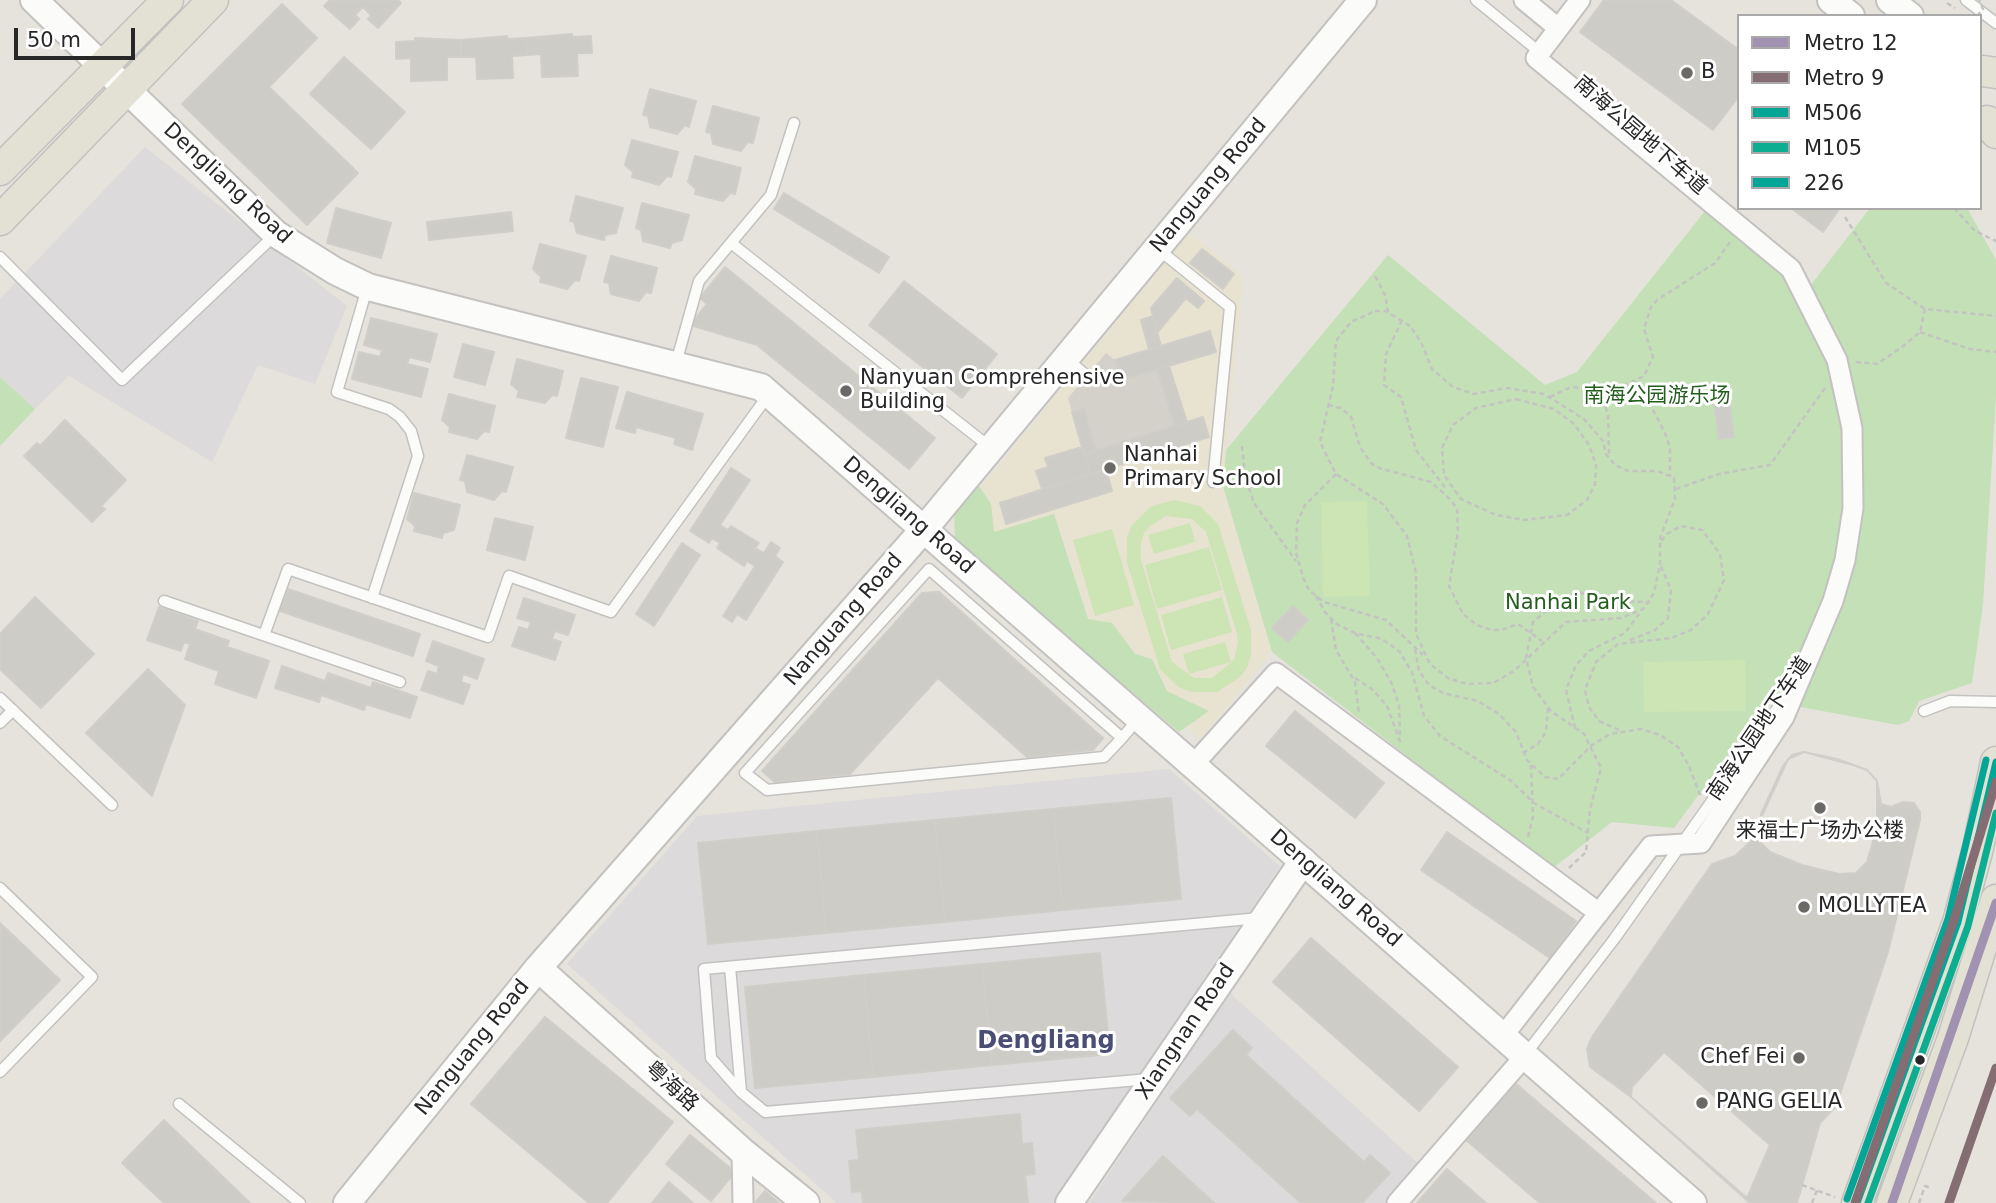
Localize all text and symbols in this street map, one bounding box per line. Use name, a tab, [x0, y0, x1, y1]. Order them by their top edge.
scale bar	[18, 14, 138, 58]
legend	[1737, 14, 1982, 210]
text: 50 m	[27, 28, 81, 52]
text: Metro 12	[1804, 31, 1898, 55]
place label: B	[1701, 60, 1715, 86]
marker: B	[1679, 65, 1695, 81]
text: Metro 9	[1804, 66, 1884, 90]
street label: 南海公园地下车道	[1568, 71, 1712, 201]
text: M506	[1804, 101, 1862, 125]
street label: Nanguang Road	[1146, 114, 1272, 258]
street label: Dengliang Road	[158, 118, 296, 250]
text: M105	[1804, 136, 1862, 160]
text: 226	[1804, 171, 1844, 195]
place label: Nanyuan Comprehensive Building	[860, 366, 1125, 416]
marker: Nanyuan Comprehensive Building	[838, 383, 854, 399]
park label: 南海公园游乐场	[1584, 384, 1730, 410]
place label: Nanhai Primary School	[1124, 443, 1282, 493]
street label: Dengliang Road	[837, 452, 979, 580]
marker: Nanhai Primary School	[1102, 460, 1118, 476]
street label: Nanguang Road	[780, 549, 908, 691]
park label: Nanhai Park	[1505, 591, 1631, 617]
street label: 南海公园地下车道	[1703, 652, 1817, 806]
marker: 来福士广场办公楼	[1812, 800, 1828, 816]
place label: 来福士广场办公楼	[1736, 819, 1904, 845]
street label: Dengliang Road	[1264, 825, 1406, 953]
place label: MOLLYTEA	[1818, 894, 1927, 920]
marker: MOLLYTEA	[1796, 899, 1812, 915]
street label: Xiangnan Road	[1131, 959, 1241, 1105]
street label: Nanguang Road	[411, 975, 535, 1121]
district label: Dengliang	[977, 1028, 1115, 1056]
place label: Chef Fei	[1700, 1045, 1785, 1071]
marker: Chef Fei	[1791, 1050, 1807, 1066]
unlabelled marker	[1913, 1053, 1927, 1067]
street label: 粤海路	[639, 1057, 703, 1117]
place label: PANG GELIA	[1716, 1090, 1842, 1116]
marker: PANG GELIA	[1694, 1095, 1710, 1111]

